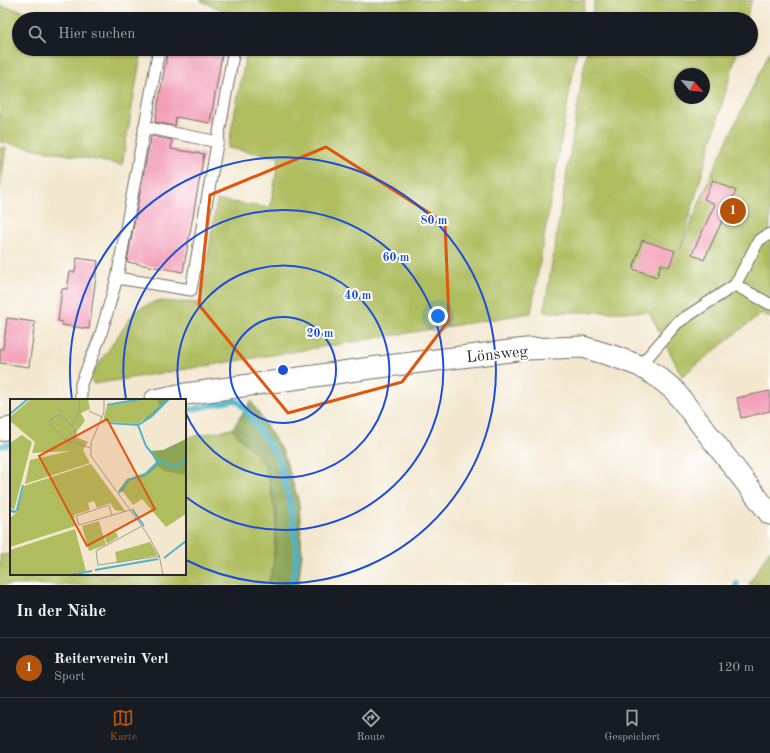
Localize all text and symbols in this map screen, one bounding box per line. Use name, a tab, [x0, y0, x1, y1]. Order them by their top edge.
search box	[12, 12, 758, 56]
icon: search	[26, 23, 48, 45]
text: Hier suchen	[58, 27, 135, 42]
north arrow	[674, 68, 710, 104]
pin: 1	[720, 196, 746, 226]
text: 80 m	[421, 215, 448, 227]
text: 60 m	[383, 252, 410, 264]
text: 40 m	[345, 290, 372, 302]
your location	[428, 306, 448, 326]
text: 20 m	[307, 328, 334, 340]
street label: Lönsweg	[466, 344, 529, 366]
centre of rings	[276, 363, 290, 377]
inset map	[10, 399, 186, 575]
text: In der Nähe	[16, 603, 106, 620]
text: Reiterverein Verl	[54, 652, 169, 667]
text: 1	[25, 661, 33, 674]
text: 120 m	[717, 661, 754, 674]
text: Sport	[54, 670, 85, 683]
tab: Karte	[110, 707, 137, 745]
tab: Route	[357, 707, 385, 745]
tab: Gespeichert	[604, 707, 660, 745]

